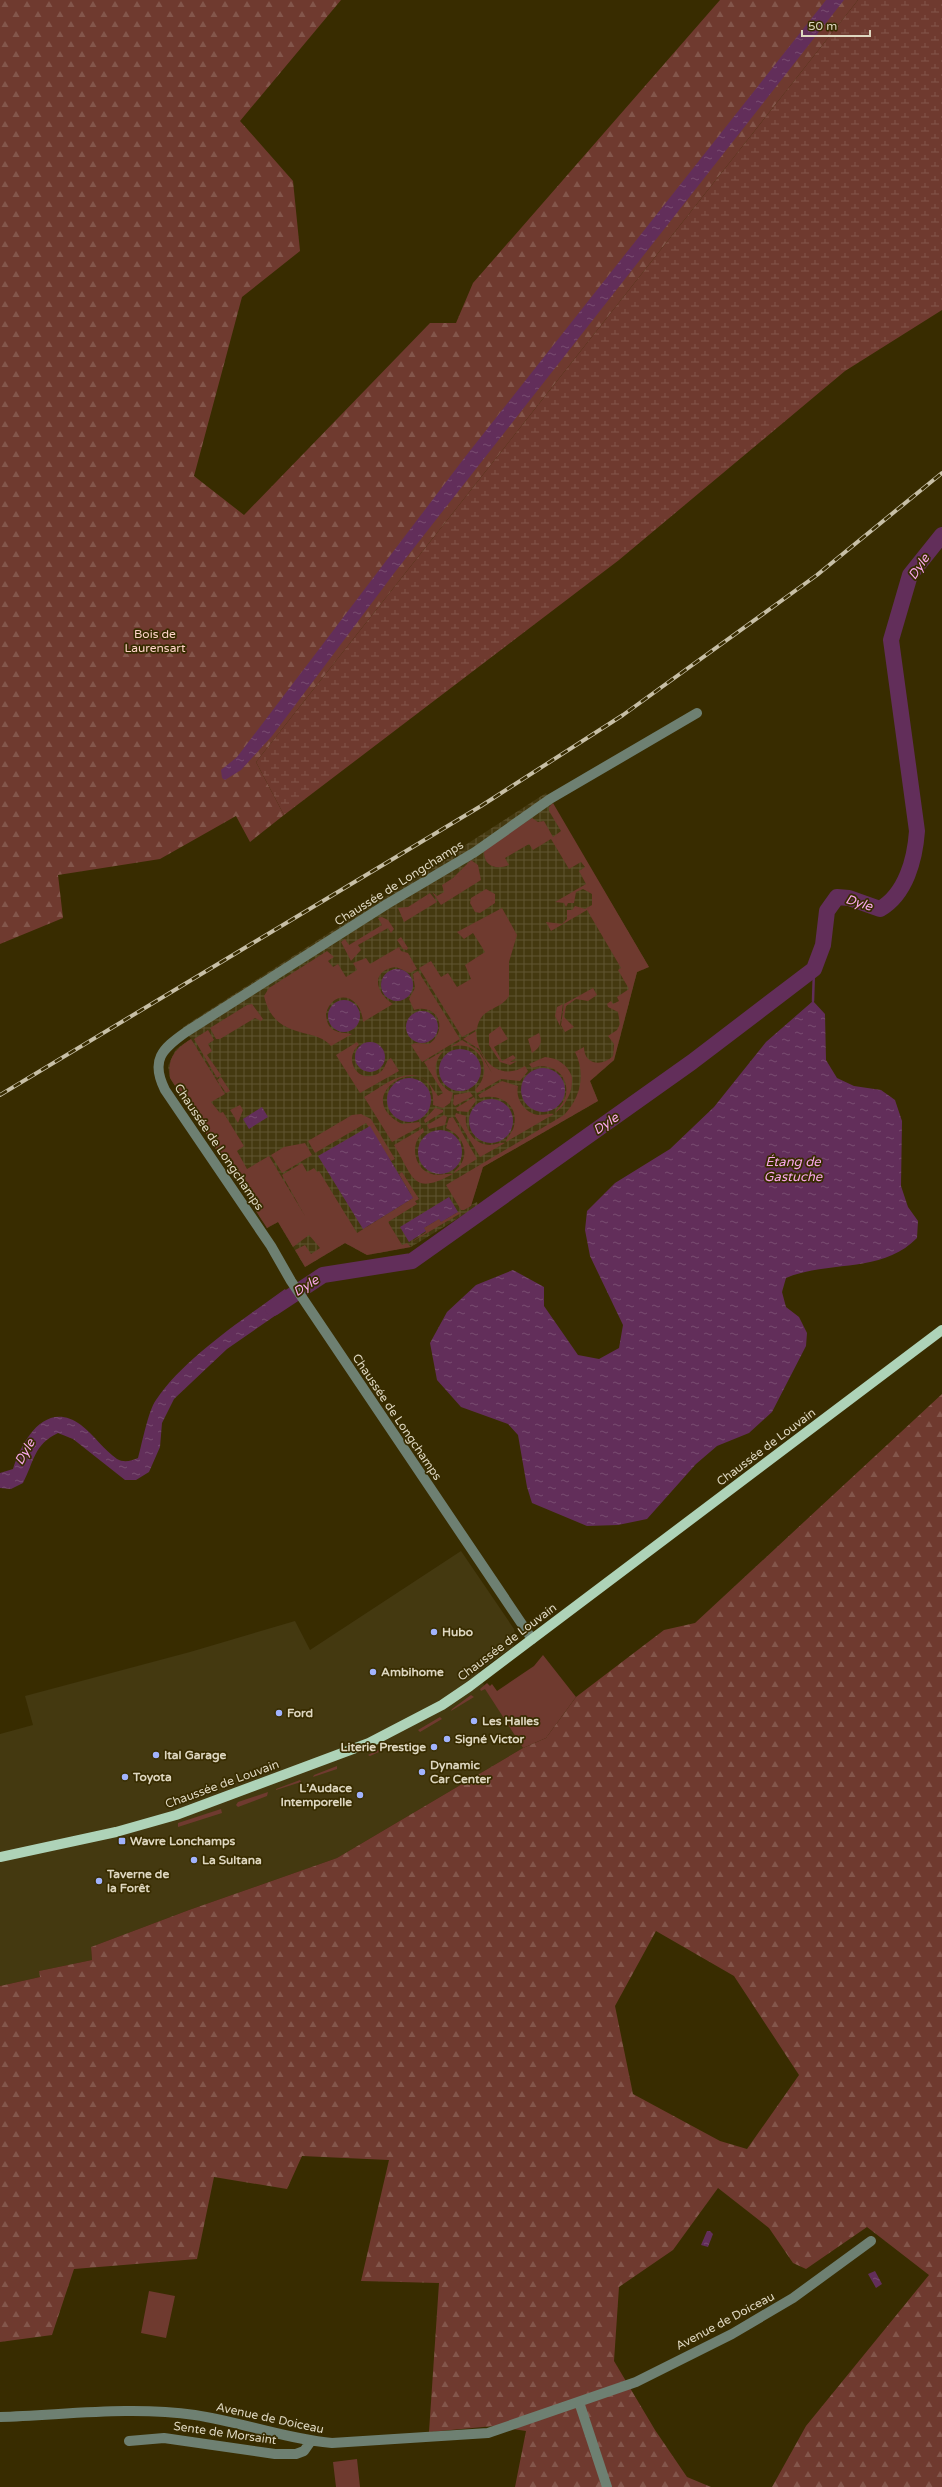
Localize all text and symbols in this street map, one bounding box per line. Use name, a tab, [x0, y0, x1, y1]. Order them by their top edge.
scale bar	[802, 12, 870, 38]
text: 50 m	[808, 19, 837, 33]
water label: Dyle	[905, 551, 934, 583]
park label: Bois de Laurensart	[124, 627, 186, 655]
street label: Chaussée de Longchamps	[332, 837, 466, 928]
water label: Dyle	[844, 891, 875, 915]
street label: Chaussée de Longchamps	[171, 1081, 267, 1213]
water label: Dyle	[590, 1109, 622, 1138]
water label: Étang de Gastuche	[764, 1154, 823, 1185]
water label: Dyle	[290, 1271, 322, 1300]
street label: Chaussée de Longchamps	[349, 1351, 445, 1483]
street label: Chaussée de Louvain	[714, 1405, 818, 1489]
water label: Dyle	[11, 1436, 39, 1468]
street label: Chaussée de Louvain	[455, 1600, 559, 1684]
place label: Hubo	[442, 1625, 473, 1639]
marker: Hubo	[429, 1627, 439, 1637]
place label: Ambihome	[381, 1665, 444, 1679]
marker: Ambihome	[368, 1667, 378, 1677]
place label: Ford	[287, 1706, 313, 1720]
marker: Ford	[274, 1708, 284, 1718]
place label: Les Halles	[482, 1714, 539, 1728]
marker: Les Halles	[469, 1716, 479, 1726]
place label: Signé Victor	[455, 1732, 524, 1747]
marker: Signé Victor	[442, 1734, 452, 1744]
place label: Literie Prestige	[340, 1740, 426, 1755]
marker: Literie Prestige	[429, 1742, 439, 1752]
place label: Ital Garage	[164, 1748, 226, 1763]
marker: Ital Garage	[151, 1750, 161, 1760]
street label: Chaussée de Louvain	[163, 1757, 281, 1811]
place label: Dynamic Car Center	[430, 1758, 491, 1786]
marker: Dynamic Car Center	[417, 1767, 427, 1777]
place label: Toyota	[132, 1770, 172, 1785]
marker: Toyota	[120, 1772, 130, 1782]
place label: L’Audace Intemporelle	[280, 1781, 352, 1810]
marker: L’Audace Intemporelle	[355, 1790, 365, 1800]
place label: Wavre Lonchamps	[130, 1834, 236, 1849]
marker: Wavre Lonchamps	[117, 1836, 127, 1846]
place label: La Sultana	[202, 1853, 262, 1867]
marker: La Sultana	[189, 1855, 199, 1865]
place label: Taverne de la Forêt	[106, 1867, 169, 1895]
marker: Taverne de la Forêt	[94, 1876, 104, 1886]
street label: Avenue de Doiceau	[673, 2289, 777, 2353]
street label: Avenue de Doiceau	[215, 2400, 325, 2436]
street label: Sente de Morsaint	[173, 2419, 278, 2447]

